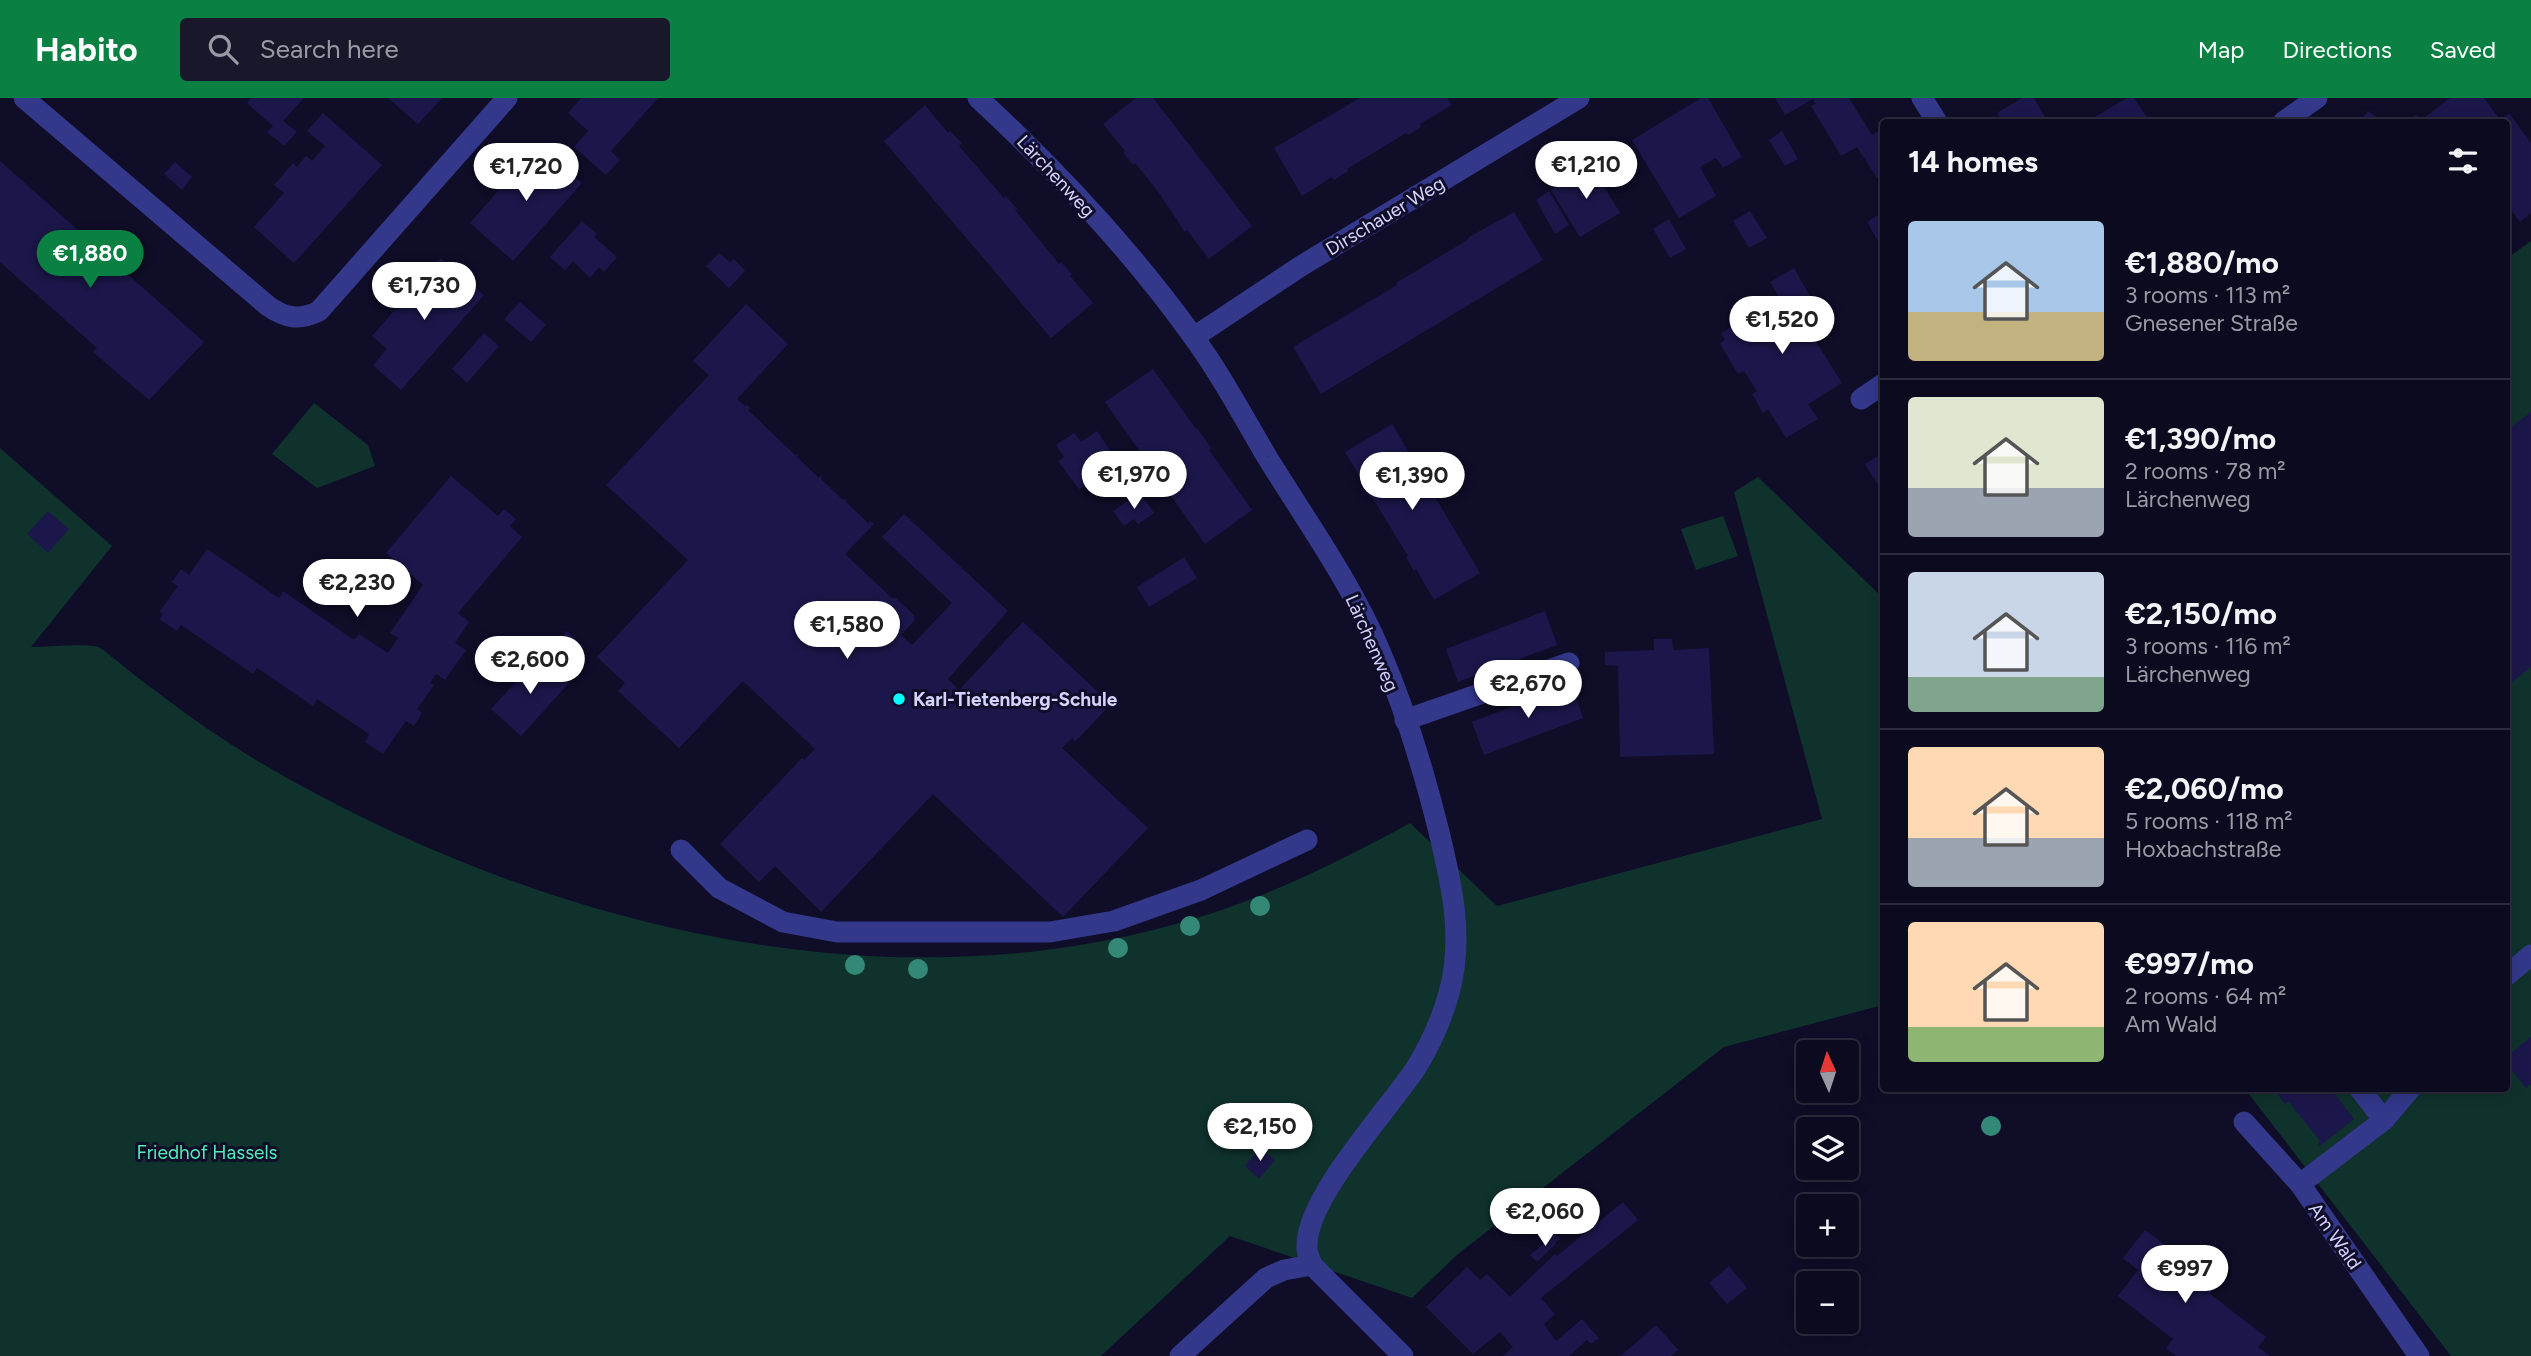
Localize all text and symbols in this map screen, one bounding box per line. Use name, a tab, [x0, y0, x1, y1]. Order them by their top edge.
search box	[180, 18, 670, 81]
text: Habito	[35, 30, 138, 69]
icon: search	[204, 30, 242, 68]
text: Search here	[260, 33, 399, 65]
text: Map	[2198, 35, 2244, 64]
text: Directions	[2282, 35, 2392, 64]
text: Saved	[2430, 35, 2496, 64]
street label: Lärchenweg	[1012, 130, 1100, 222]
pin: €1,210	[1529, 141, 1643, 201]
icon: filters	[2444, 142, 2482, 180]
text: 14 homes	[1908, 143, 2038, 180]
pin: €1,720	[469, 144, 583, 203]
text: €1,210	[1551, 150, 1621, 178]
text: €1,720	[490, 152, 562, 180]
street label: Dirschauer Weg	[1321, 172, 1449, 260]
pin: €1,880	[33, 230, 147, 290]
text: €1,880	[53, 239, 127, 267]
text: €1,880/mo	[2125, 244, 2279, 281]
icon: home	[1964, 249, 2048, 333]
pin: €1,730	[367, 262, 481, 322]
text: €1,730	[388, 271, 460, 299]
text: 3 rooms · 113 m²	[2125, 281, 2290, 309]
pin: €1,520	[1725, 296, 1839, 356]
text: €1,520	[1745, 305, 1819, 333]
text: Gnesener Straße	[2125, 309, 2298, 337]
text: €1,390/mo	[2125, 420, 2276, 457]
icon: home	[1964, 425, 2048, 509]
pin: €1,970	[1077, 452, 1191, 511]
pin: €1,390	[1355, 452, 1469, 512]
text: 2 rooms · 78 m²	[2125, 457, 2286, 485]
text: €1,970	[1098, 460, 1170, 488]
text: €1,390	[1376, 461, 1448, 489]
text: Lärchenweg	[2125, 485, 2251, 513]
pin: €2,230	[300, 560, 414, 619]
text: €2,230	[319, 568, 395, 596]
street label: Lärchenweg	[1340, 591, 1404, 695]
text: €2,150/mo	[2125, 595, 2277, 632]
icon: home	[1964, 600, 2048, 684]
pin: €1,580	[790, 602, 904, 661]
text: €1,580	[810, 610, 884, 638]
text: 3 rooms · 116 m²	[2125, 632, 2291, 660]
pin: €2,600	[473, 636, 587, 696]
text: €2,600	[491, 645, 569, 673]
pin: €2,670	[1471, 660, 1585, 720]
text: Lärchenweg	[2125, 660, 2251, 688]
text: €2,670	[1490, 669, 1566, 697]
place label: Karl-Tietenberg-Schule	[913, 688, 1118, 711]
marker: Karl-Tietenberg-Schule	[891, 691, 907, 707]
text: €2,060/mo	[2125, 770, 2284, 807]
icon: home	[1964, 775, 2048, 859]
text: 5 rooms · 118 m²	[2125, 807, 2293, 835]
text: Hoxbachstraße	[2125, 835, 2281, 863]
text: €997/mo	[2125, 945, 2254, 982]
icon: home	[1964, 950, 2048, 1034]
text: 2 rooms · 64 m²	[2125, 982, 2286, 1010]
text: Am Wald	[2125, 1010, 2217, 1038]
north arrow	[1796, 1040, 1858, 1102]
map controls	[1796, 1040, 1859, 1334]
pin: €2,150	[1203, 1104, 1317, 1163]
text: €2,150	[1223, 1112, 1297, 1140]
button: layers	[1796, 1117, 1859, 1180]
park label: Friedhof Hassels	[137, 1141, 278, 1164]
pin: €2,060	[1488, 1188, 1602, 1248]
button: +	[1796, 1194, 1859, 1257]
text: €2,060	[1506, 1197, 1584, 1225]
street label: Am Wald	[2304, 1198, 2366, 1274]
pin: €997	[2144, 1246, 2226, 1305]
text: €997	[2157, 1254, 2213, 1282]
button: −	[1796, 1271, 1859, 1334]

